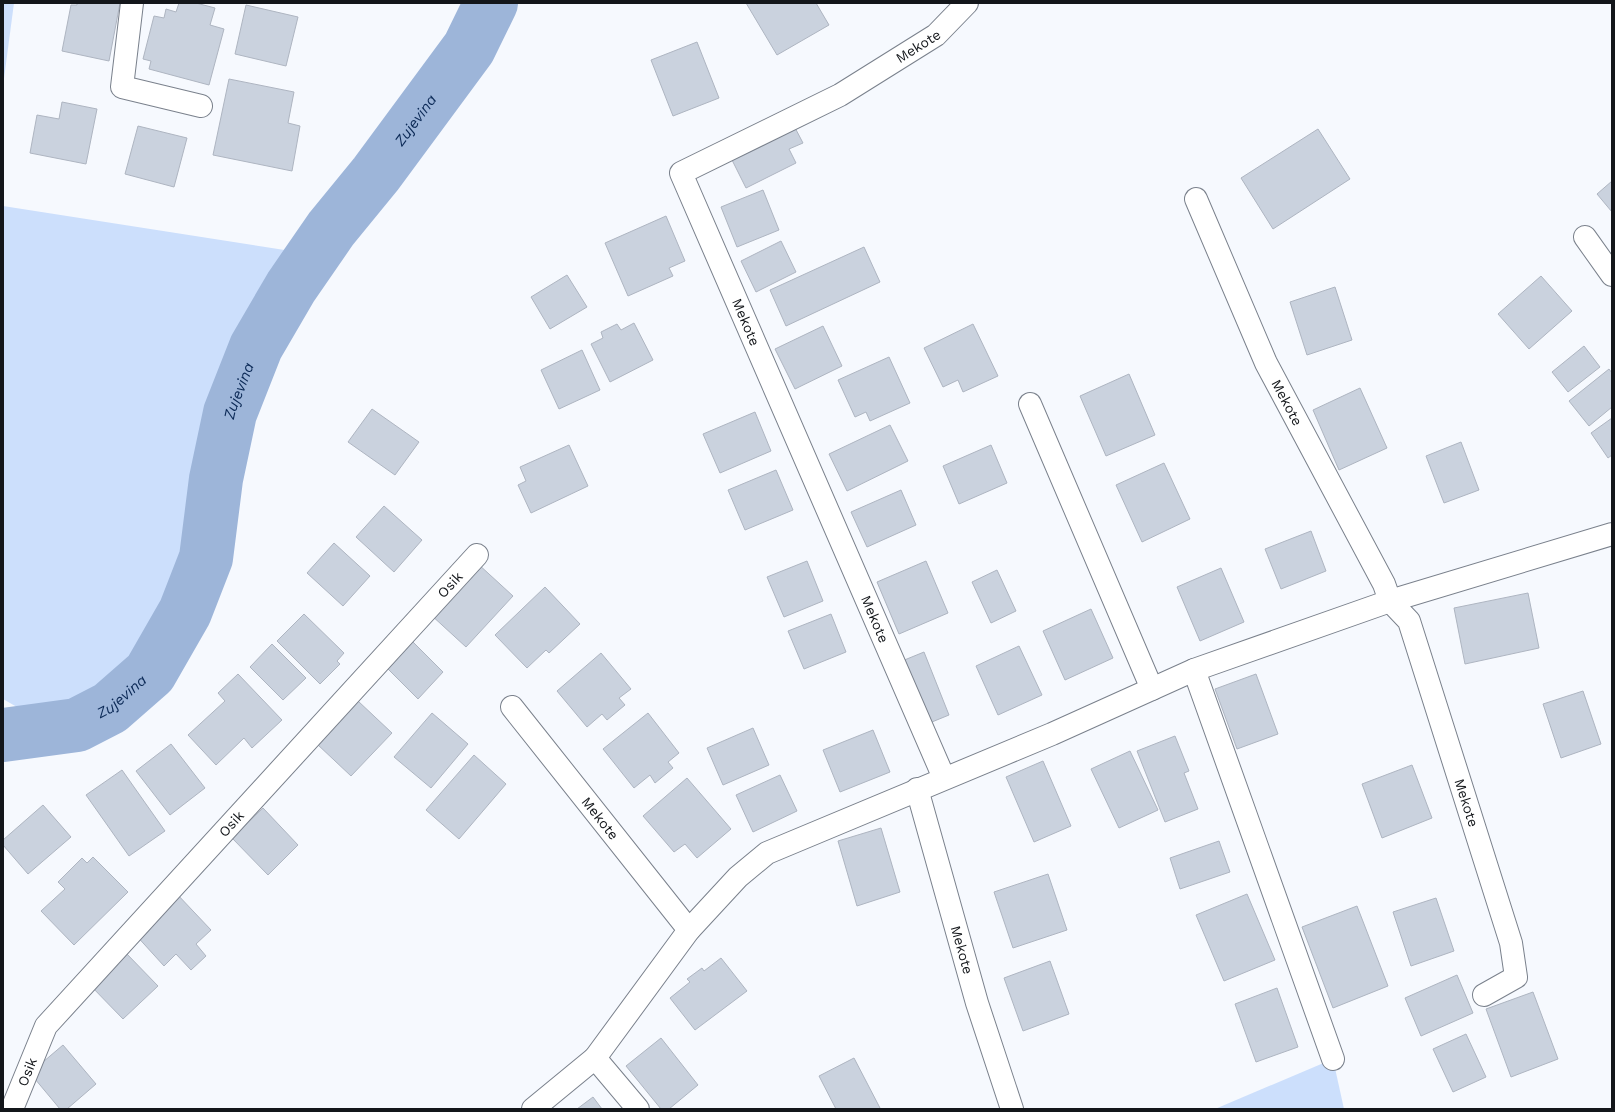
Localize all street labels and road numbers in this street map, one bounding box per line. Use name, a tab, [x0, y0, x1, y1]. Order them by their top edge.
street label: Mekote	[893, 26, 944, 66]
street label: Mekote	[729, 296, 763, 348]
street label: Mekote	[1268, 377, 1306, 428]
street label: Osik	[434, 568, 466, 601]
street label: Mekote	[858, 593, 892, 645]
street label: Mekote	[1451, 776, 1482, 829]
street label: Mekote	[579, 794, 622, 843]
street label: Osik	[215, 807, 247, 840]
street label: Mekote	[948, 924, 977, 976]
street label: Osik	[14, 1055, 40, 1089]

